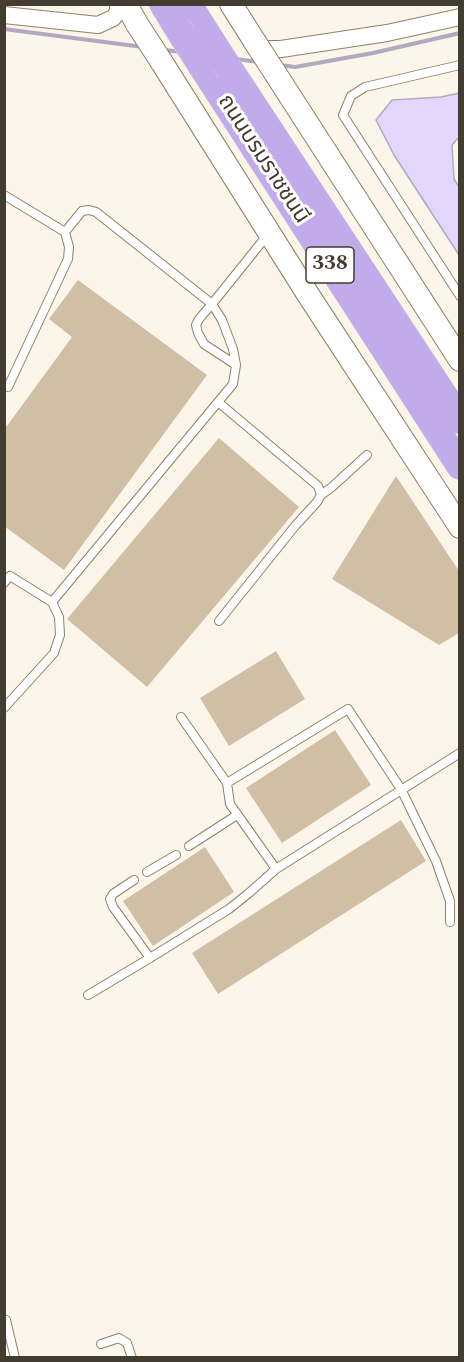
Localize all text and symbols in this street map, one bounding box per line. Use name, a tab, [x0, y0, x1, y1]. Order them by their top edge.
street label: ถนนบรมราชชนนี	[210, 91, 314, 229]
road number: 338	[306, 247, 354, 283]

